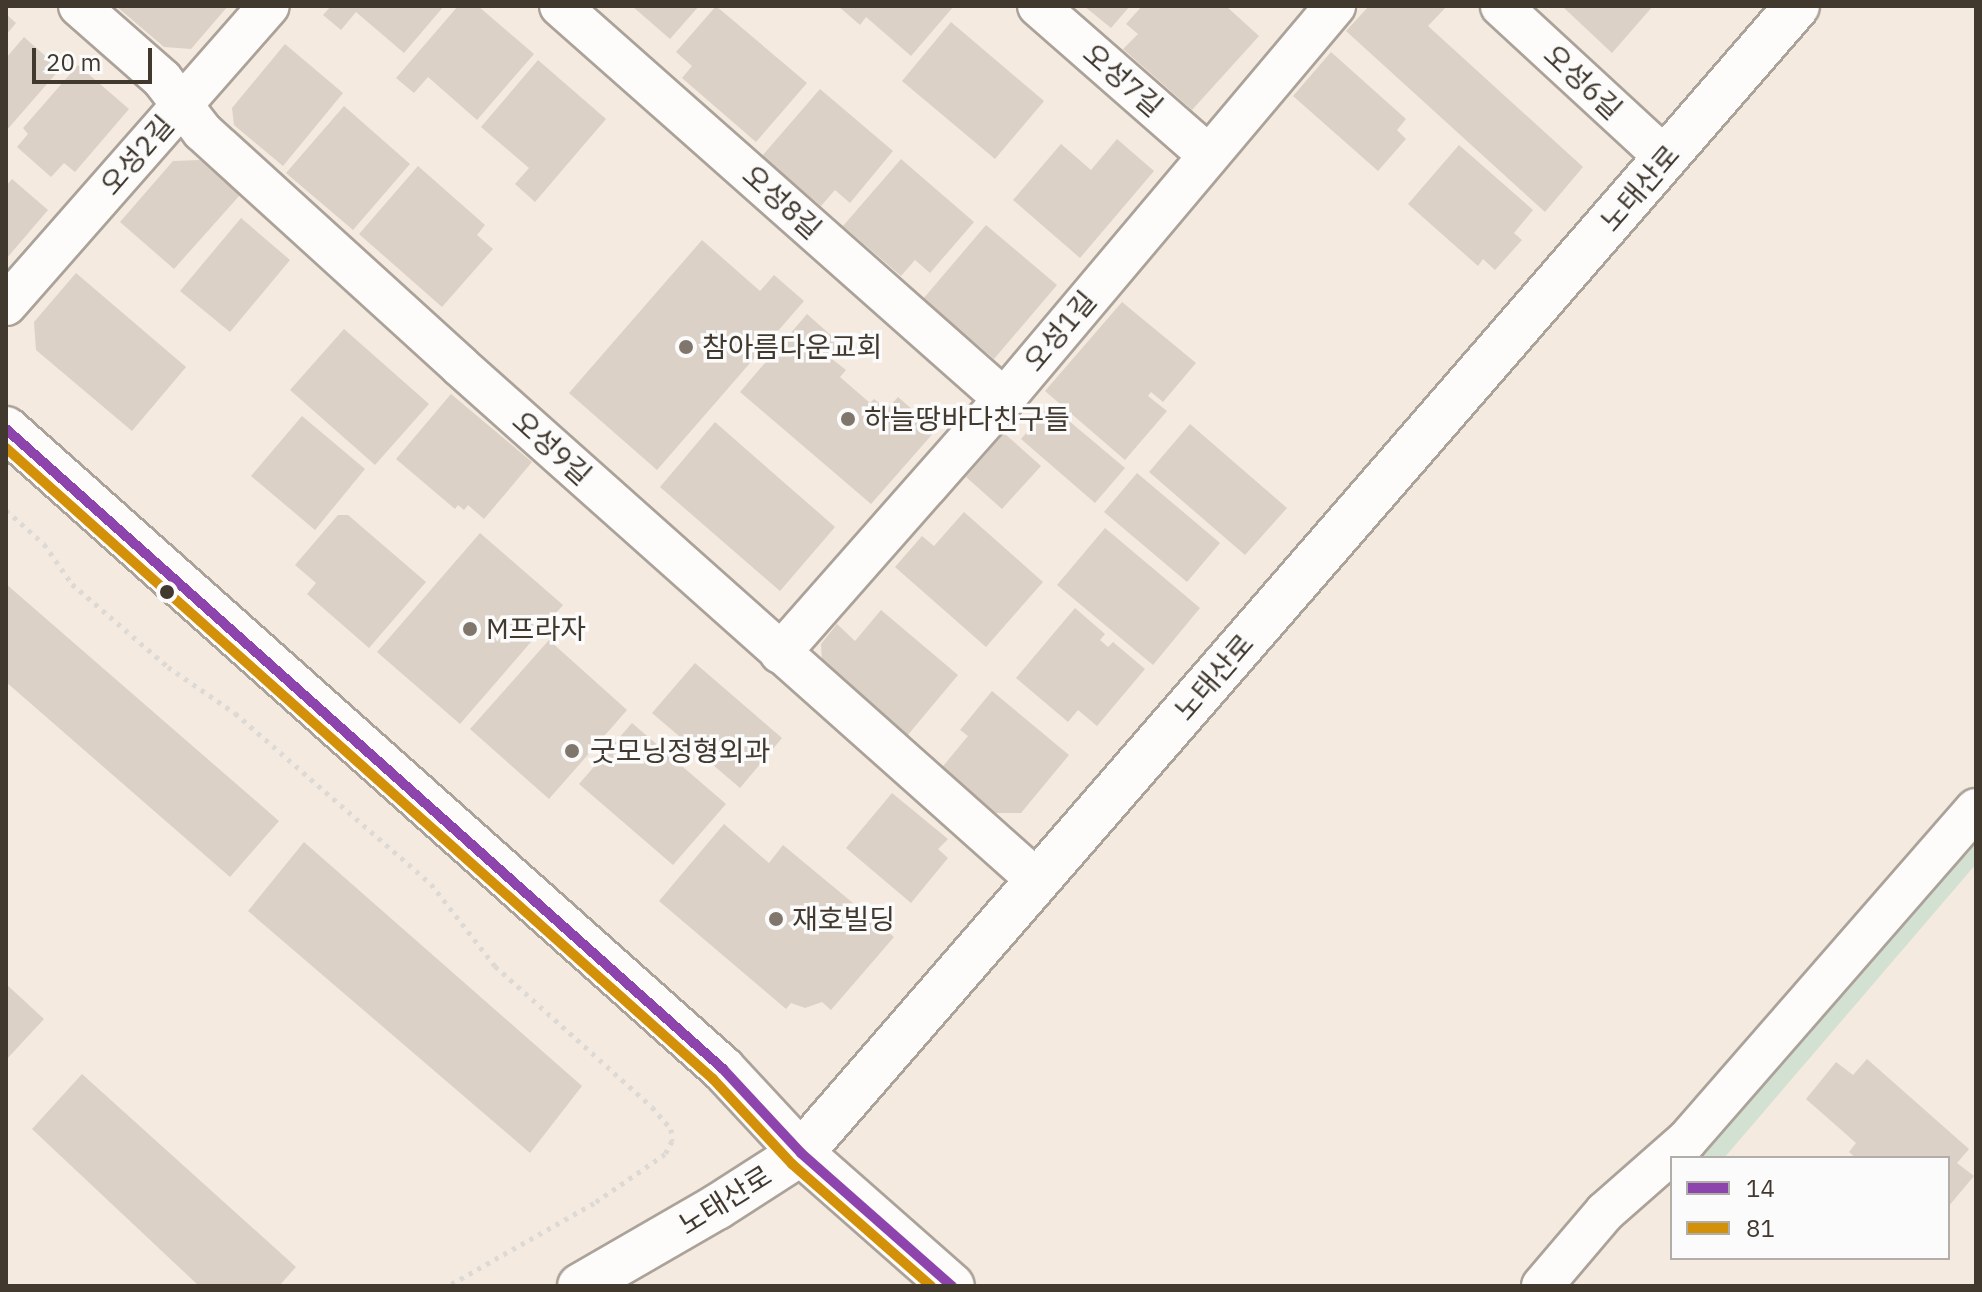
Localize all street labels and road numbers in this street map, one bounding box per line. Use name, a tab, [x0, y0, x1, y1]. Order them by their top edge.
street label: 오성7길	[1076, 36, 1170, 124]
street label: 오성6길	[1537, 38, 1629, 126]
street label: 오성2길	[93, 108, 181, 202]
street label: 노태산로	[1594, 138, 1686, 238]
street label: 오성8길	[736, 158, 828, 246]
street label: 오성1길	[1017, 284, 1103, 378]
street label: 오성9길	[506, 404, 598, 492]
street label: 노태산로	[1168, 627, 1260, 727]
street label: 노태산로	[672, 1158, 778, 1242]

